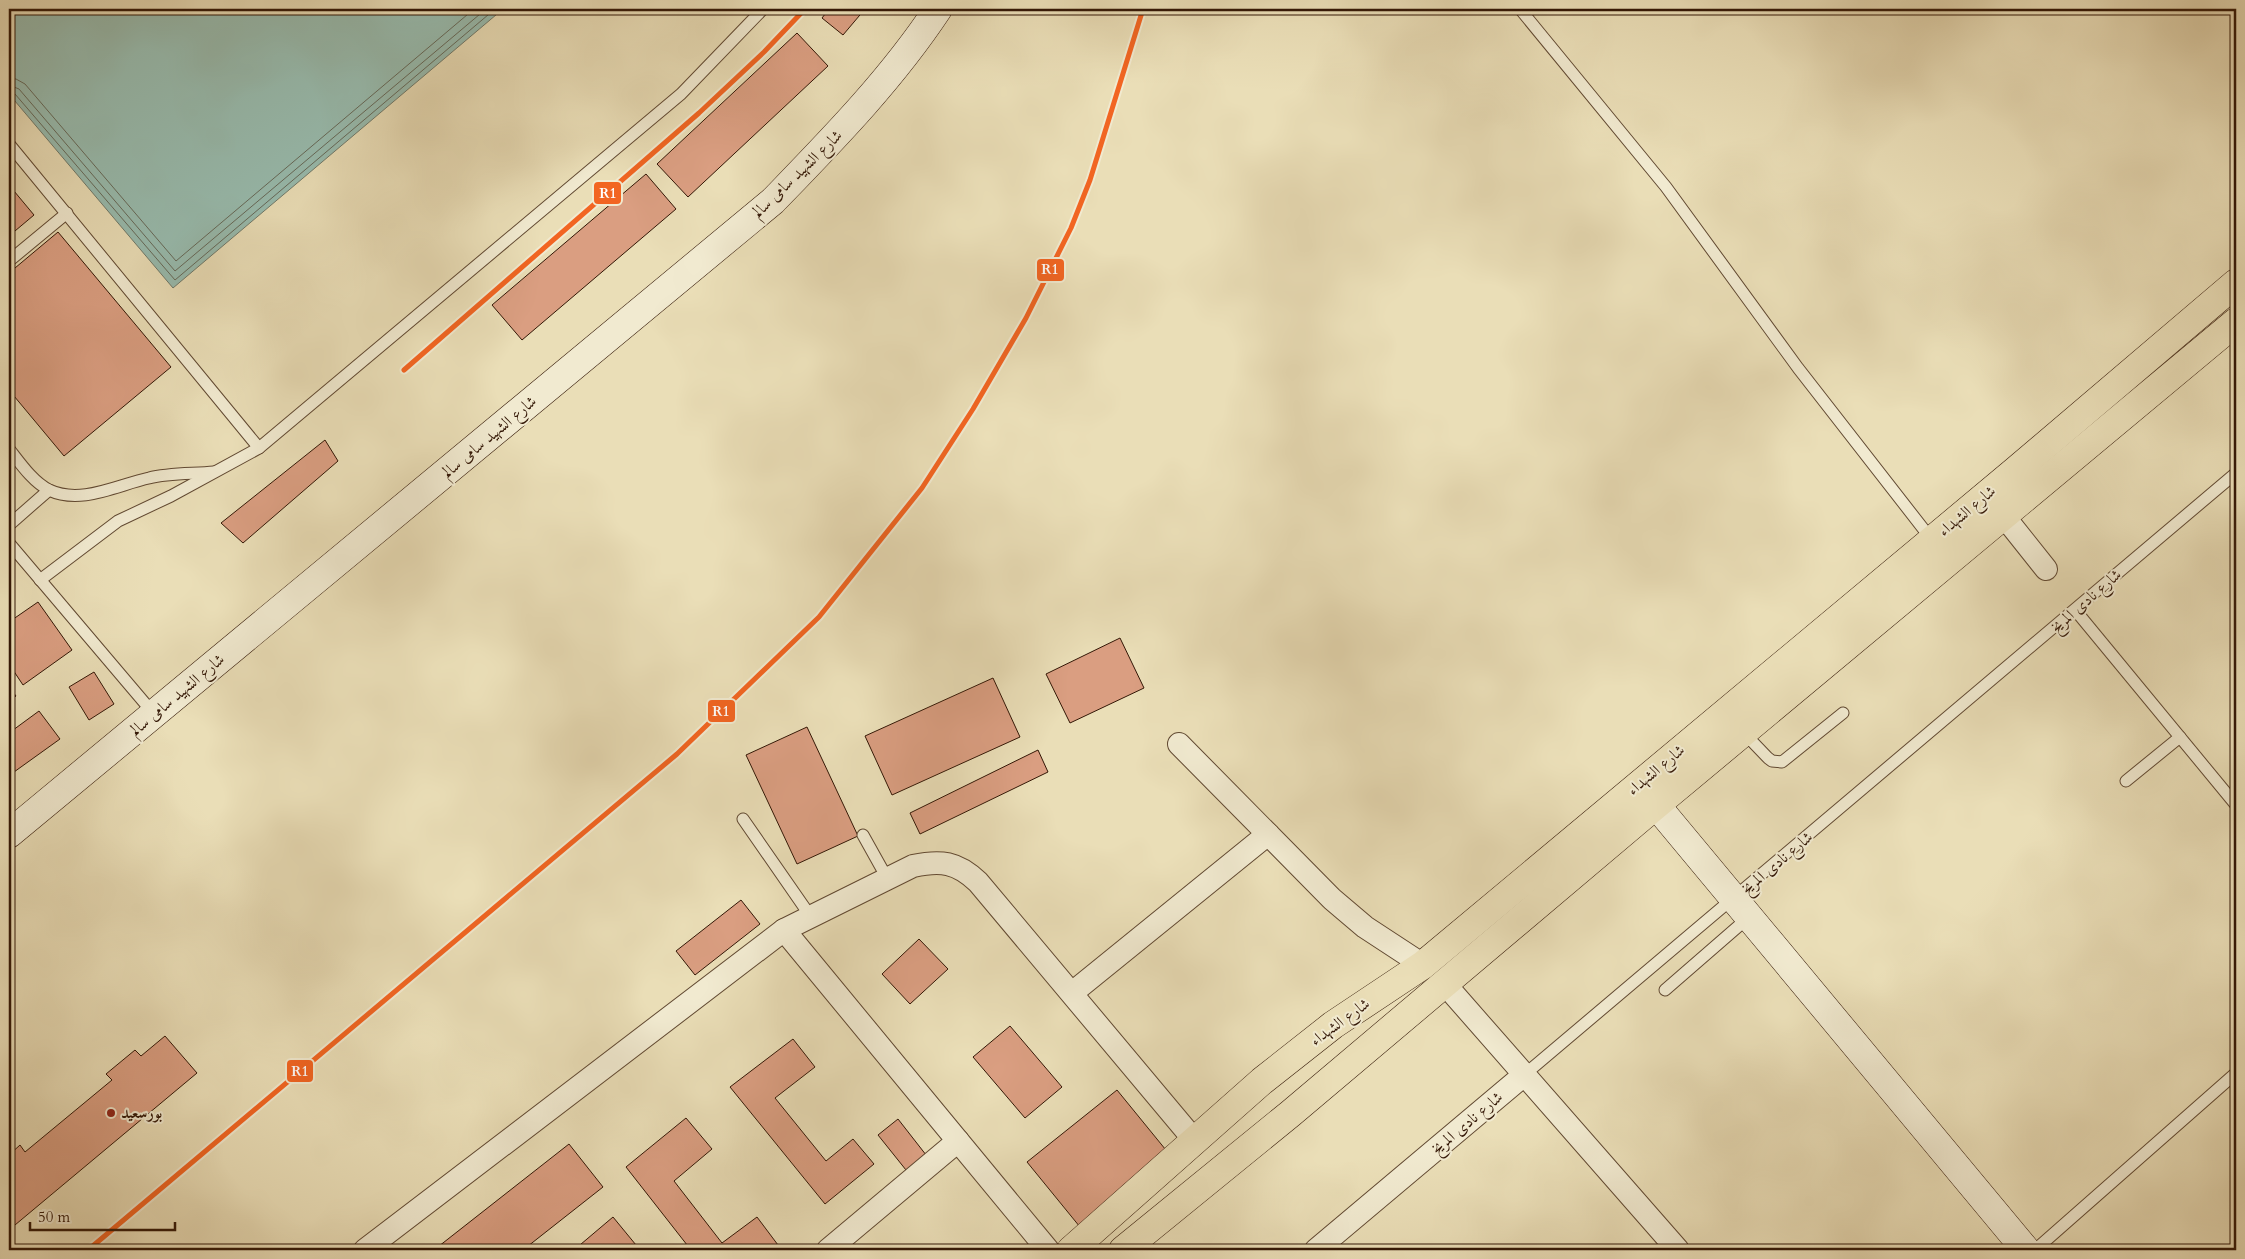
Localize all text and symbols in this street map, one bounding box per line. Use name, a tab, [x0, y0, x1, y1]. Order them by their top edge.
street label: شارع الشهيد سامى سالم	[747, 125, 849, 225]
line badge: R1	[593, 181, 622, 205]
text: R1	[599, 184, 617, 203]
line badge: R1	[1036, 258, 1065, 282]
text: R1	[1041, 260, 1059, 279]
street label: شارع الشهيد سامى سالم	[437, 391, 543, 486]
street label: شارع الشهداء	[1934, 480, 2002, 543]
street label: شارع نادى المريخ	[2046, 564, 2128, 640]
street label: شارع الشهيد سامى سالم	[125, 649, 231, 744]
line badge: R1	[707, 699, 736, 723]
text: R1	[712, 702, 730, 721]
street label: شارع الشهداء	[1623, 739, 1691, 802]
street label: شارع نادى المريخ	[1736, 826, 1819, 901]
street label: شارع الشهداء	[1306, 993, 1376, 1053]
line badge: R1	[286, 1059, 314, 1083]
text: R1	[291, 1062, 309, 1081]
street label: شارع نادى المريخ	[1426, 1086, 1509, 1161]
place label: بورسعيد	[121, 1102, 162, 1124]
marker: بورسعيد	[105, 1107, 117, 1119]
scale bar	[30, 1199, 175, 1231]
text: 50 m	[38, 1207, 70, 1227]

